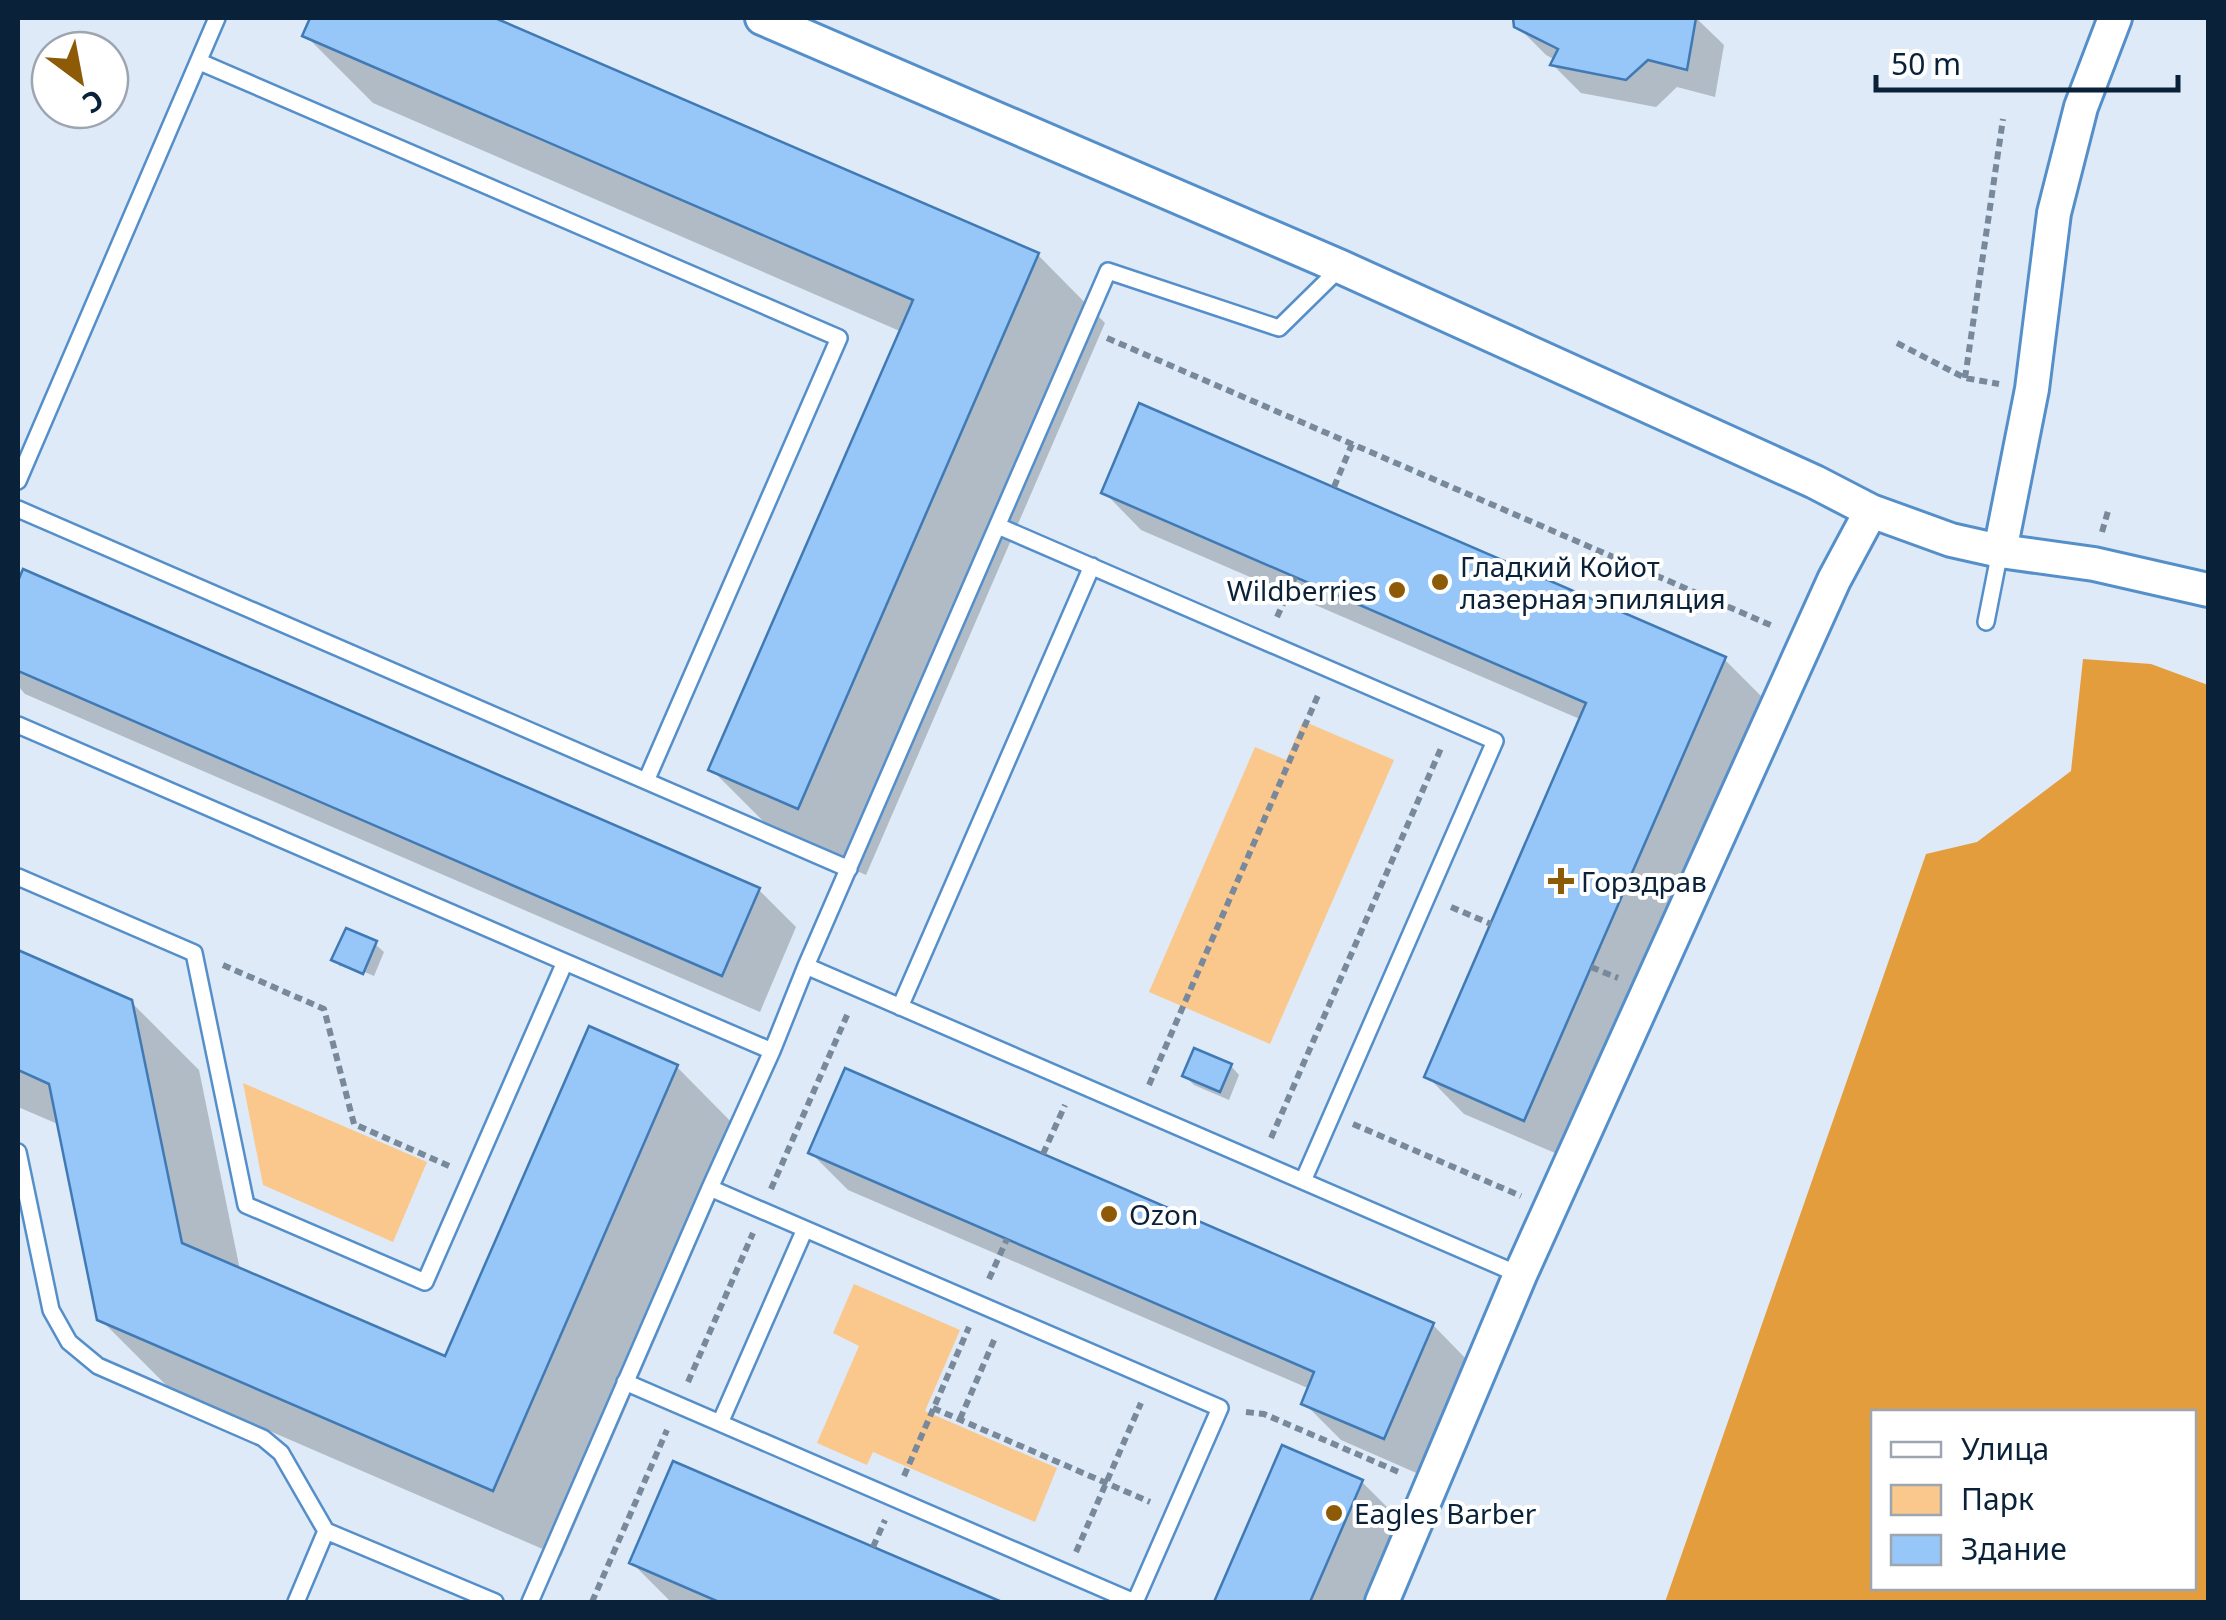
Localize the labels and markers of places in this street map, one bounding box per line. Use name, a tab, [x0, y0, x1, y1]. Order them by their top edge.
place label: Гладкий Койот лазерная эпиляция	[1460, 547, 1726, 617]
place label: Wildberries	[1227, 571, 1377, 609]
marker: Гладкий Койот лазерная эпиляция	[1429, 571, 1451, 593]
marker: Wildberries	[1386, 579, 1408, 601]
place label: Горздрав	[1581, 862, 1707, 900]
marker: Горздрав	[1550, 870, 1572, 892]
place label: Ozon	[1129, 1195, 1198, 1233]
marker: Ozon	[1098, 1203, 1120, 1225]
place label: Eagles Barber	[1354, 1494, 1537, 1532]
marker: Eagles Barber	[1323, 1502, 1345, 1524]

